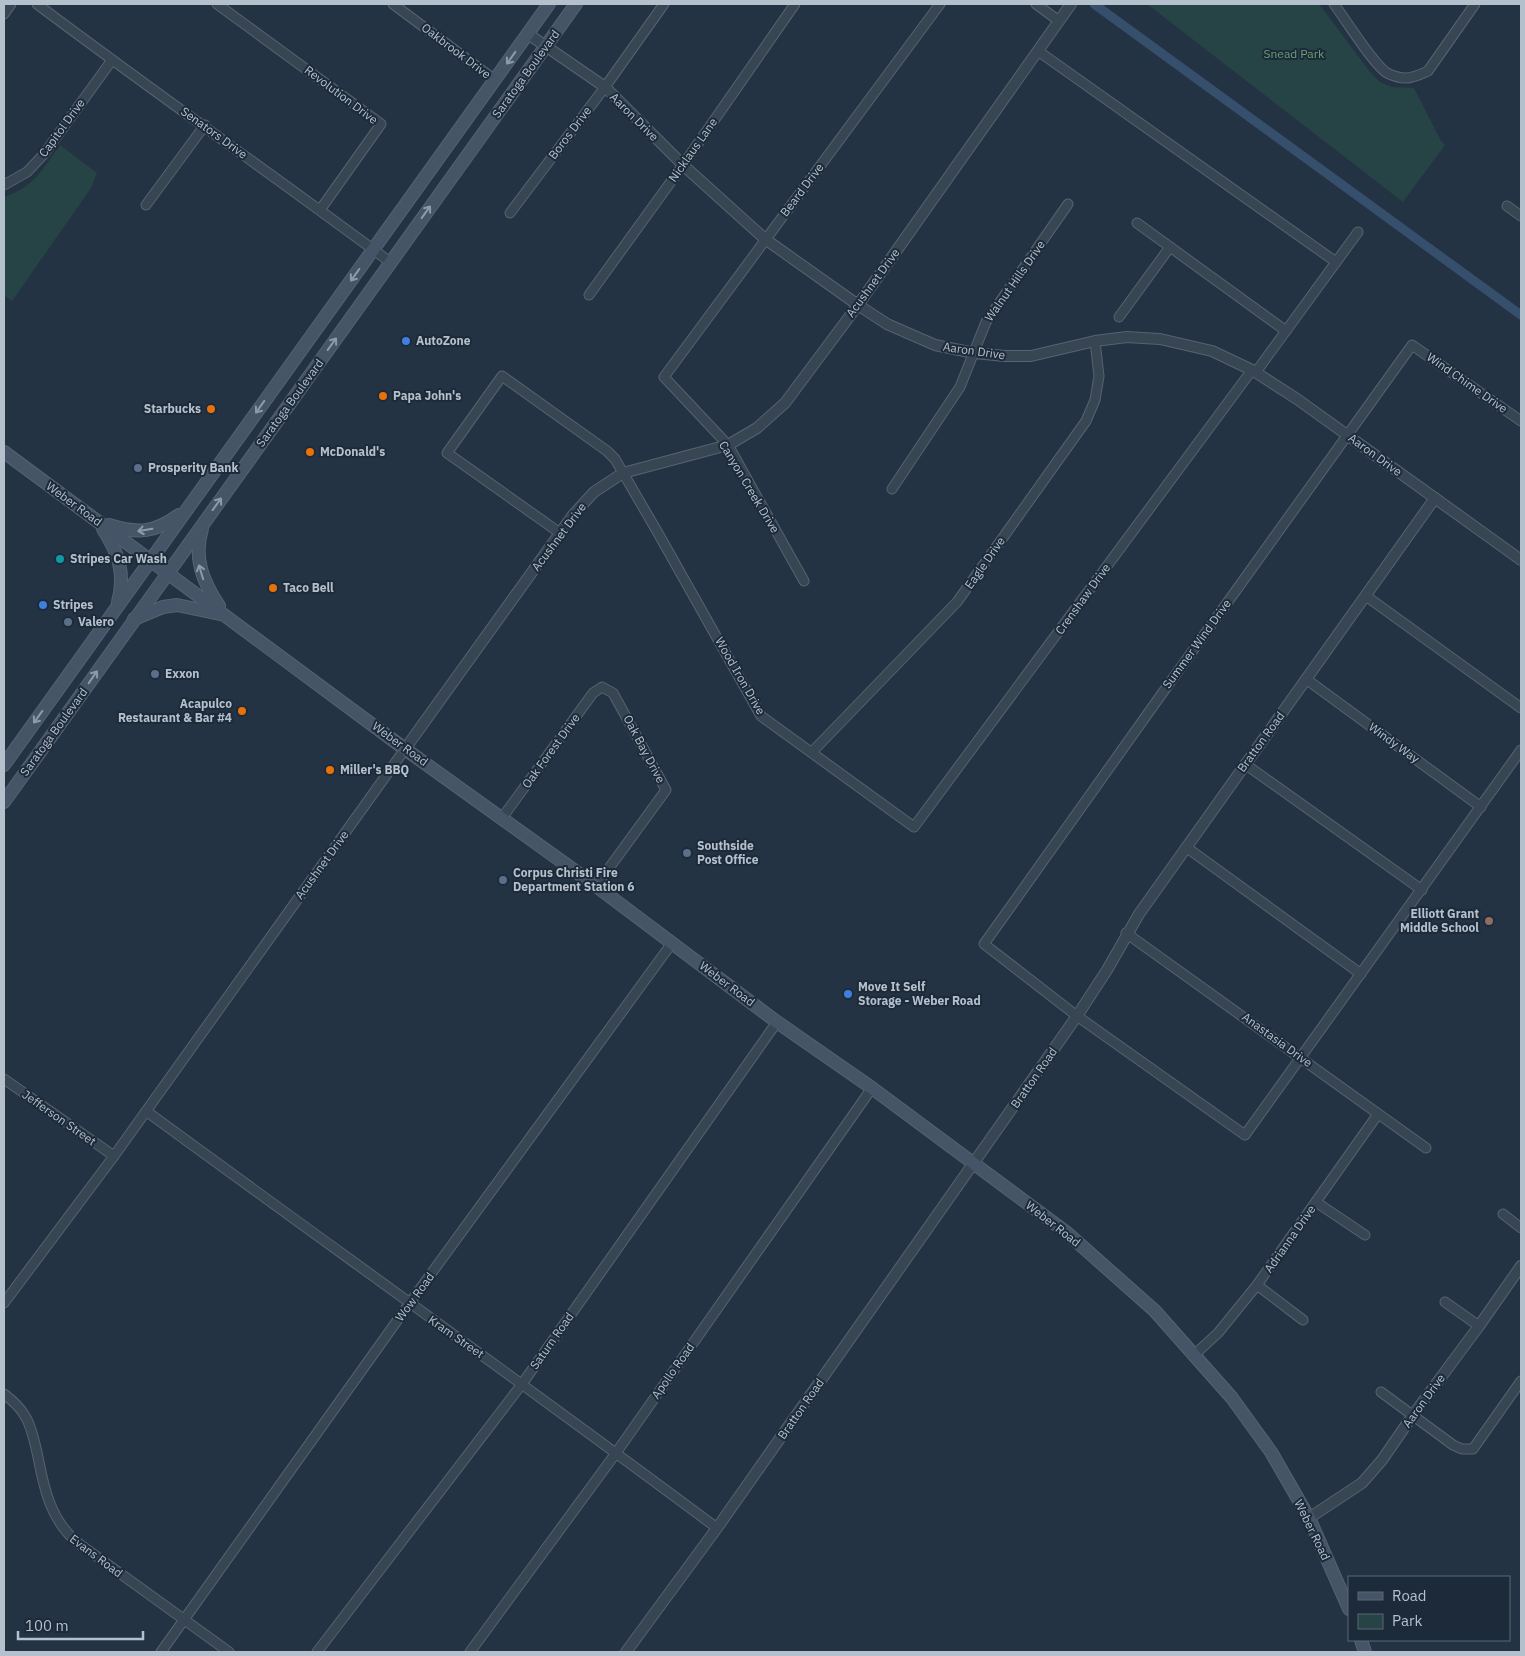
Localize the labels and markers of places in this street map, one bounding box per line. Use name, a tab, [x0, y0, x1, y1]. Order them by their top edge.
place label: AutoZone	[416, 333, 471, 348]
marker: AutoZone	[400, 335, 412, 347]
place label: Papa John's	[393, 388, 461, 403]
marker: Papa John's	[377, 390, 389, 402]
place label: Starbucks	[144, 401, 201, 416]
marker: Starbucks	[205, 403, 217, 415]
place label: McDonald's	[320, 444, 385, 459]
marker: McDonald's	[304, 446, 316, 458]
place label: Prosperity Bank	[148, 460, 238, 475]
marker: Prosperity Bank	[132, 462, 144, 474]
place label: Stripes Car Wash	[70, 551, 167, 566]
marker: Stripes Car Wash	[54, 553, 66, 565]
place label: Taco Bell	[283, 580, 334, 595]
marker: Taco Bell	[267, 582, 279, 594]
place label: Stripes	[53, 597, 93, 612]
marker: Stripes	[37, 599, 49, 611]
place label: Valero	[78, 614, 114, 629]
marker: Valero	[62, 616, 74, 628]
place label: Exxon	[165, 666, 199, 681]
marker: Exxon	[149, 668, 161, 680]
place label: Acapulco Restaurant & Bar #4	[118, 696, 232, 725]
marker: Acapulco Restaurant & Bar #4	[236, 705, 248, 717]
place label: Miller's BBQ	[340, 762, 409, 777]
marker: Miller's BBQ	[324, 764, 336, 776]
place label: Southside Post Office	[697, 838, 759, 867]
marker: Southside Post Office	[681, 847, 693, 859]
place label: Corpus Christi Fire Department Station 6	[513, 865, 635, 894]
marker: Corpus Christi Fire Department Station 6	[497, 874, 509, 886]
place label: Elliott Grant Middle School	[1400, 906, 1479, 935]
marker: Elliott Grant Middle School	[1483, 915, 1495, 927]
place label: Move It Self Storage - Weber Road	[858, 979, 981, 1008]
marker: Move It Self Storage - Weber Road	[842, 988, 854, 1000]

